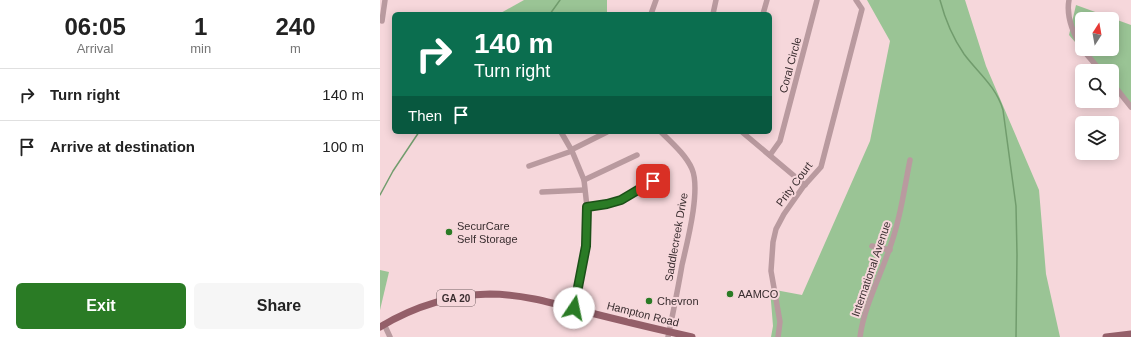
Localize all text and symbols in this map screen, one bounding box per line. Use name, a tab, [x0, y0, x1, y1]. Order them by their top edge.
north arrow	[1075, 12, 1119, 56]
map controls	[1075, 12, 1119, 160]
text: 06:05	[64, 13, 126, 40]
text: 1	[194, 13, 207, 40]
text: 240	[276, 13, 316, 40]
icon: right	[408, 28, 460, 80]
text: 140 m	[474, 28, 553, 59]
street label: Coral Circle	[777, 36, 803, 94]
text: Arrival	[77, 41, 114, 56]
text: min	[190, 41, 211, 56]
text: m	[290, 41, 301, 56]
text: Turn right	[474, 61, 550, 81]
button: search	[1075, 64, 1119, 108]
icon: right	[16, 84, 38, 106]
text: Turn right	[50, 86, 120, 103]
text: 140 m	[322, 86, 364, 103]
icon: arrive	[450, 104, 472, 126]
text: Then	[408, 107, 442, 124]
button: layers	[1075, 116, 1119, 160]
icon: arrive	[16, 136, 38, 158]
text: Arrive at destination	[50, 138, 195, 155]
text: 100 m	[322, 138, 364, 155]
street label: Prity Court	[774, 160, 814, 208]
pin	[636, 164, 670, 198]
icon: arrive	[642, 170, 664, 192]
street label: Saddlecreek Drive	[662, 192, 690, 282]
place label: SecurCare Self Storage	[457, 220, 518, 245]
street label: International Avenue	[849, 220, 893, 318]
marker: SecurCare Self Storage	[444, 227, 454, 237]
button: Exit	[16, 283, 186, 329]
button: Share	[194, 283, 364, 329]
position arrow	[553, 287, 595, 329]
place label: AAMCO	[738, 288, 779, 300]
marker: AAMCO	[725, 289, 735, 299]
road number: GA 20	[437, 290, 475, 306]
place label: Chevron	[657, 295, 699, 307]
marker: Chevron	[644, 296, 654, 306]
street label: Hampton Road	[606, 299, 680, 329]

